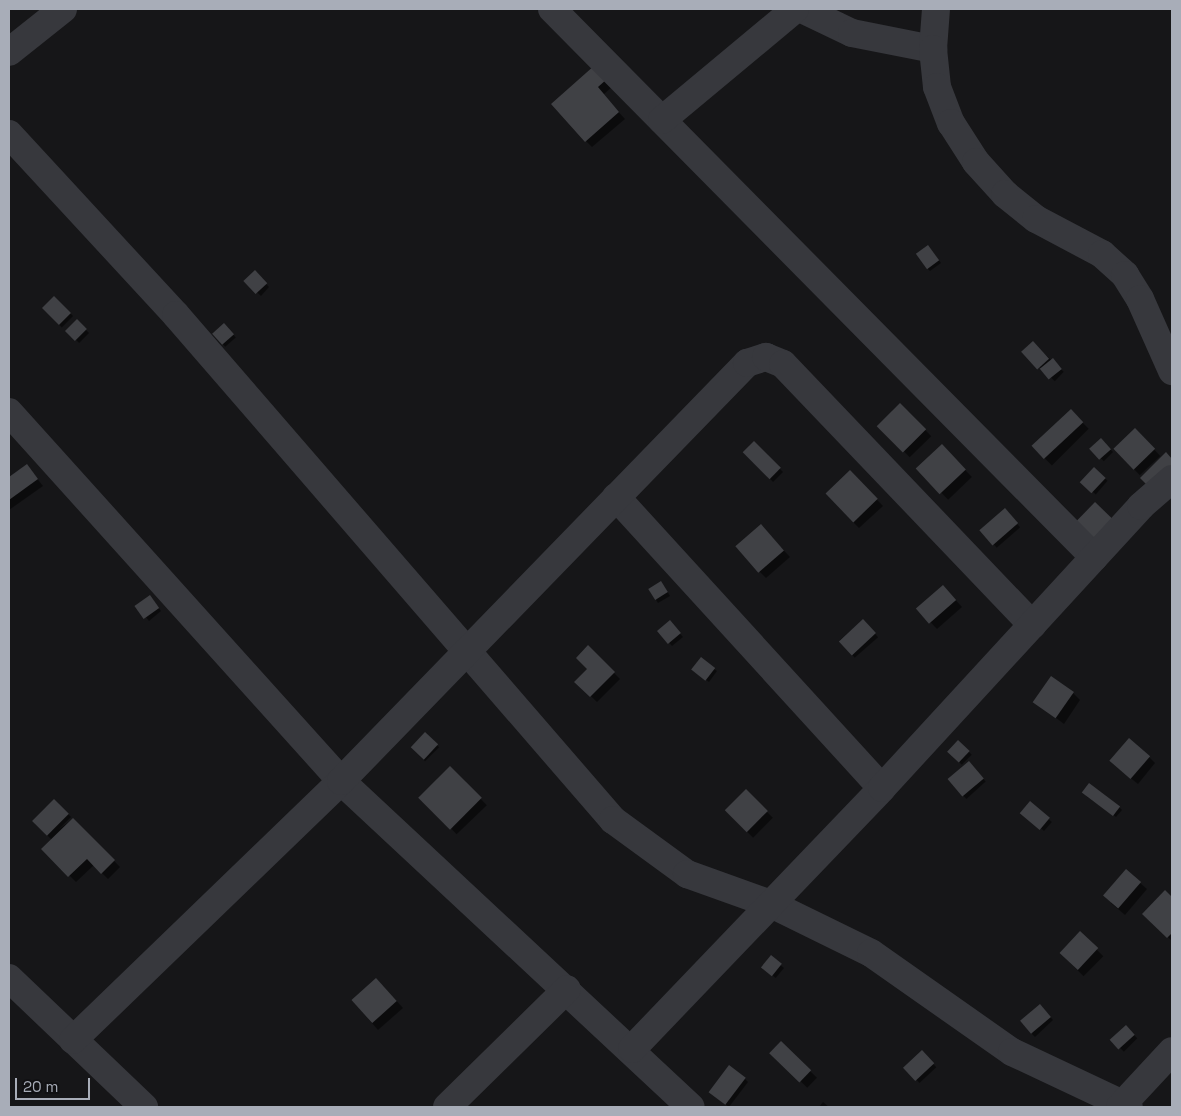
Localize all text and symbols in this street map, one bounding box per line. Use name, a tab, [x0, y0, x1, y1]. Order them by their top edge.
scale bar	[18, 1068, 92, 1100]
text: 20 m	[23, 1077, 58, 1096]

